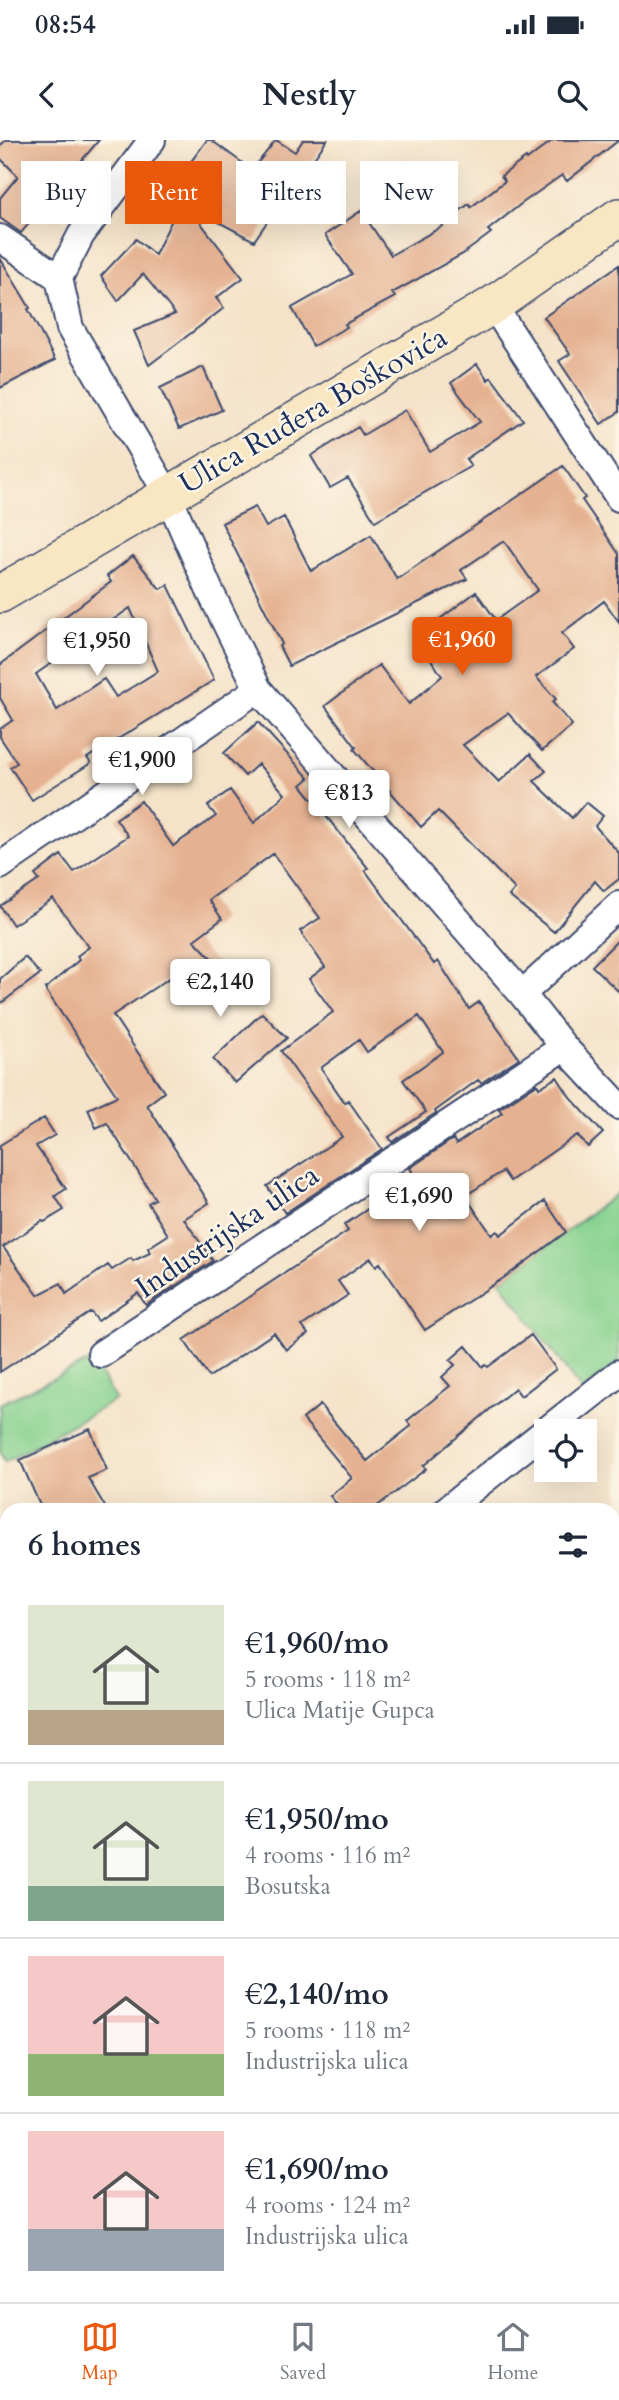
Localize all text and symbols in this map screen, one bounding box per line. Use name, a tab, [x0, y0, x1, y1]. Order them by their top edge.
text: 08:54	[35, 7, 96, 42]
text: Nestly	[262, 73, 357, 117]
icon: back	[28, 76, 66, 114]
icon: search	[553, 76, 591, 114]
chip: Buy	[21, 161, 111, 224]
chip: Rent	[125, 161, 222, 224]
chip: Filters	[236, 161, 346, 224]
chip: New	[360, 161, 458, 224]
street label: Ulica Ruđera Boškovića	[172, 317, 455, 504]
pin: €1,960	[405, 617, 519, 677]
pin: €1,950	[40, 618, 154, 678]
text: €1,960	[428, 624, 496, 655]
text: €1,950	[63, 625, 131, 656]
pin: €1,900	[85, 738, 199, 797]
text: €1,900	[108, 744, 176, 775]
pin: €813	[308, 770, 390, 830]
text: €813	[324, 777, 374, 808]
pin: €2,140	[163, 960, 277, 1019]
text: €2,140	[186, 966, 254, 997]
street label: Industrijska ulica	[127, 1155, 327, 1308]
pin: €1,690	[362, 1174, 476, 1233]
text: €1,690	[385, 1180, 453, 1211]
map controls	[534, 1419, 597, 1482]
button: locate	[534, 1419, 597, 1482]
text: 6 homes	[28, 1525, 141, 1566]
icon: filters	[554, 1526, 592, 1564]
text: €1,960/mo	[245, 1623, 389, 1664]
icon: home	[84, 1633, 168, 1717]
text: 5 rooms · 118 m²	[245, 1664, 410, 1695]
text: Ulica Matije Gupca	[245, 1695, 435, 1726]
text: €1,950/mo	[245, 1799, 389, 1840]
icon: home	[84, 1809, 168, 1893]
text: 4 rooms · 116 m²	[245, 1840, 410, 1871]
text: Bosutska	[245, 1871, 331, 1902]
text: €2,140/mo	[245, 1974, 389, 2015]
icon: home	[84, 1984, 168, 2068]
text: 5 rooms · 118 m²	[245, 2015, 410, 2046]
text: Industrijska ulica	[245, 2046, 409, 2077]
text: €1,690/mo	[245, 2149, 389, 2190]
icon: home	[84, 2159, 168, 2243]
text: 4 rooms · 124 m²	[245, 2190, 410, 2221]
text: Industrijska ulica	[245, 2221, 409, 2252]
tab: Map	[81, 2318, 119, 2386]
tab: Saved	[280, 2318, 326, 2386]
tab: Home	[487, 2318, 538, 2386]

